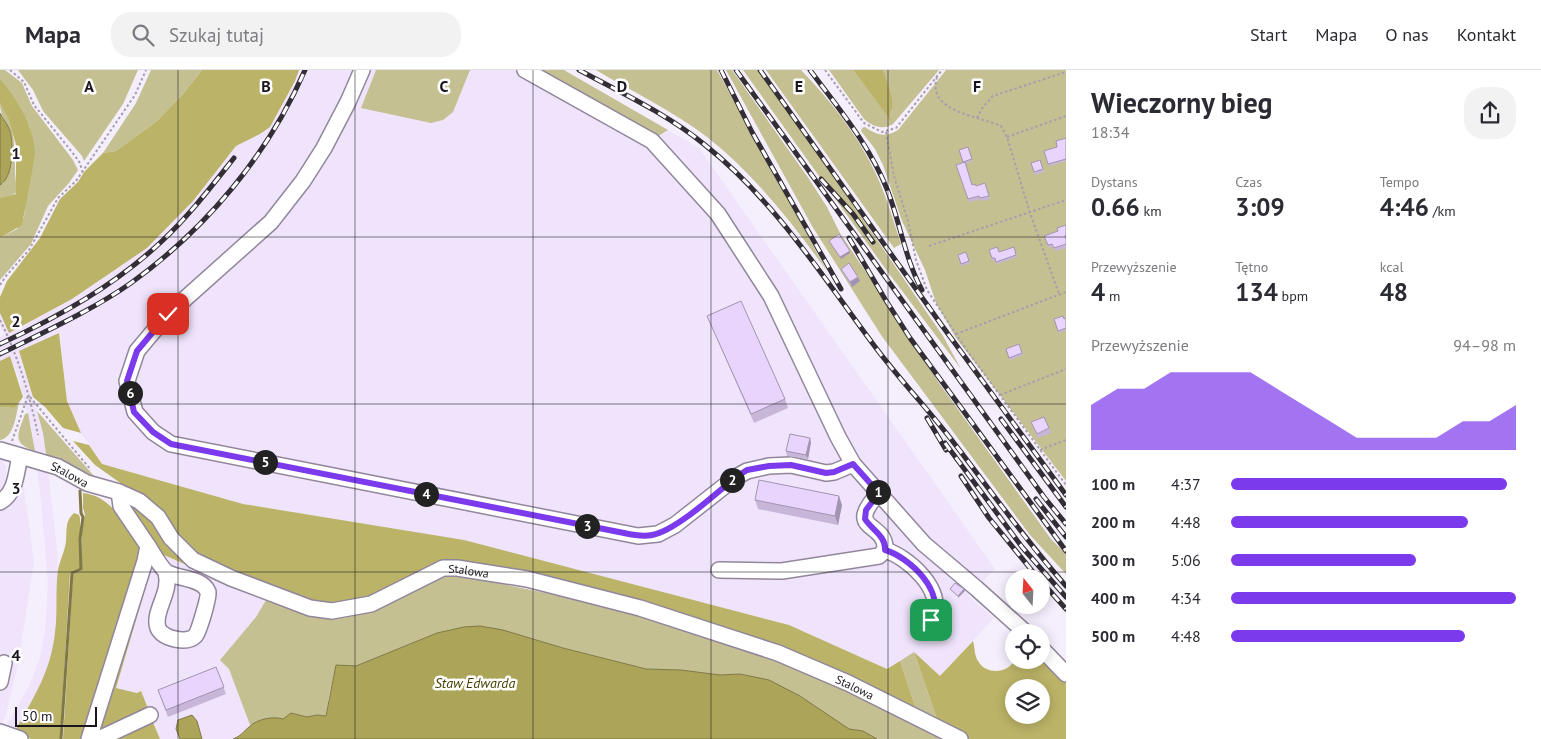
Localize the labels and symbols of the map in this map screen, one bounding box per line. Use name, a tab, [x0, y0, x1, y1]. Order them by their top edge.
text: A	[84, 76, 94, 96]
text: B	[261, 76, 271, 96]
text: C	[440, 76, 449, 96]
text: D	[617, 76, 627, 96]
text: E	[795, 76, 803, 96]
text: F	[973, 76, 981, 96]
text: 1	[11, 143, 21, 163]
pin	[147, 293, 189, 335]
text: 2	[11, 311, 21, 331]
pin: 6	[118, 380, 142, 406]
pin: 5	[252, 450, 278, 474]
street label: Stalowa	[49, 458, 91, 490]
pin: 2	[720, 468, 744, 492]
text: 3	[11, 478, 21, 498]
pin: 1	[866, 480, 890, 504]
pin: 4	[414, 482, 438, 506]
pin: 3	[574, 514, 600, 538]
street label: Stalowa	[448, 561, 490, 580]
north arrow	[1005, 569, 1050, 614]
pin	[910, 599, 952, 641]
text: 4	[11, 645, 21, 665]
street label: Stalowa	[833, 671, 877, 702]
water label: Staw Edwarda	[435, 674, 515, 692]
scale bar	[15, 704, 98, 727]

